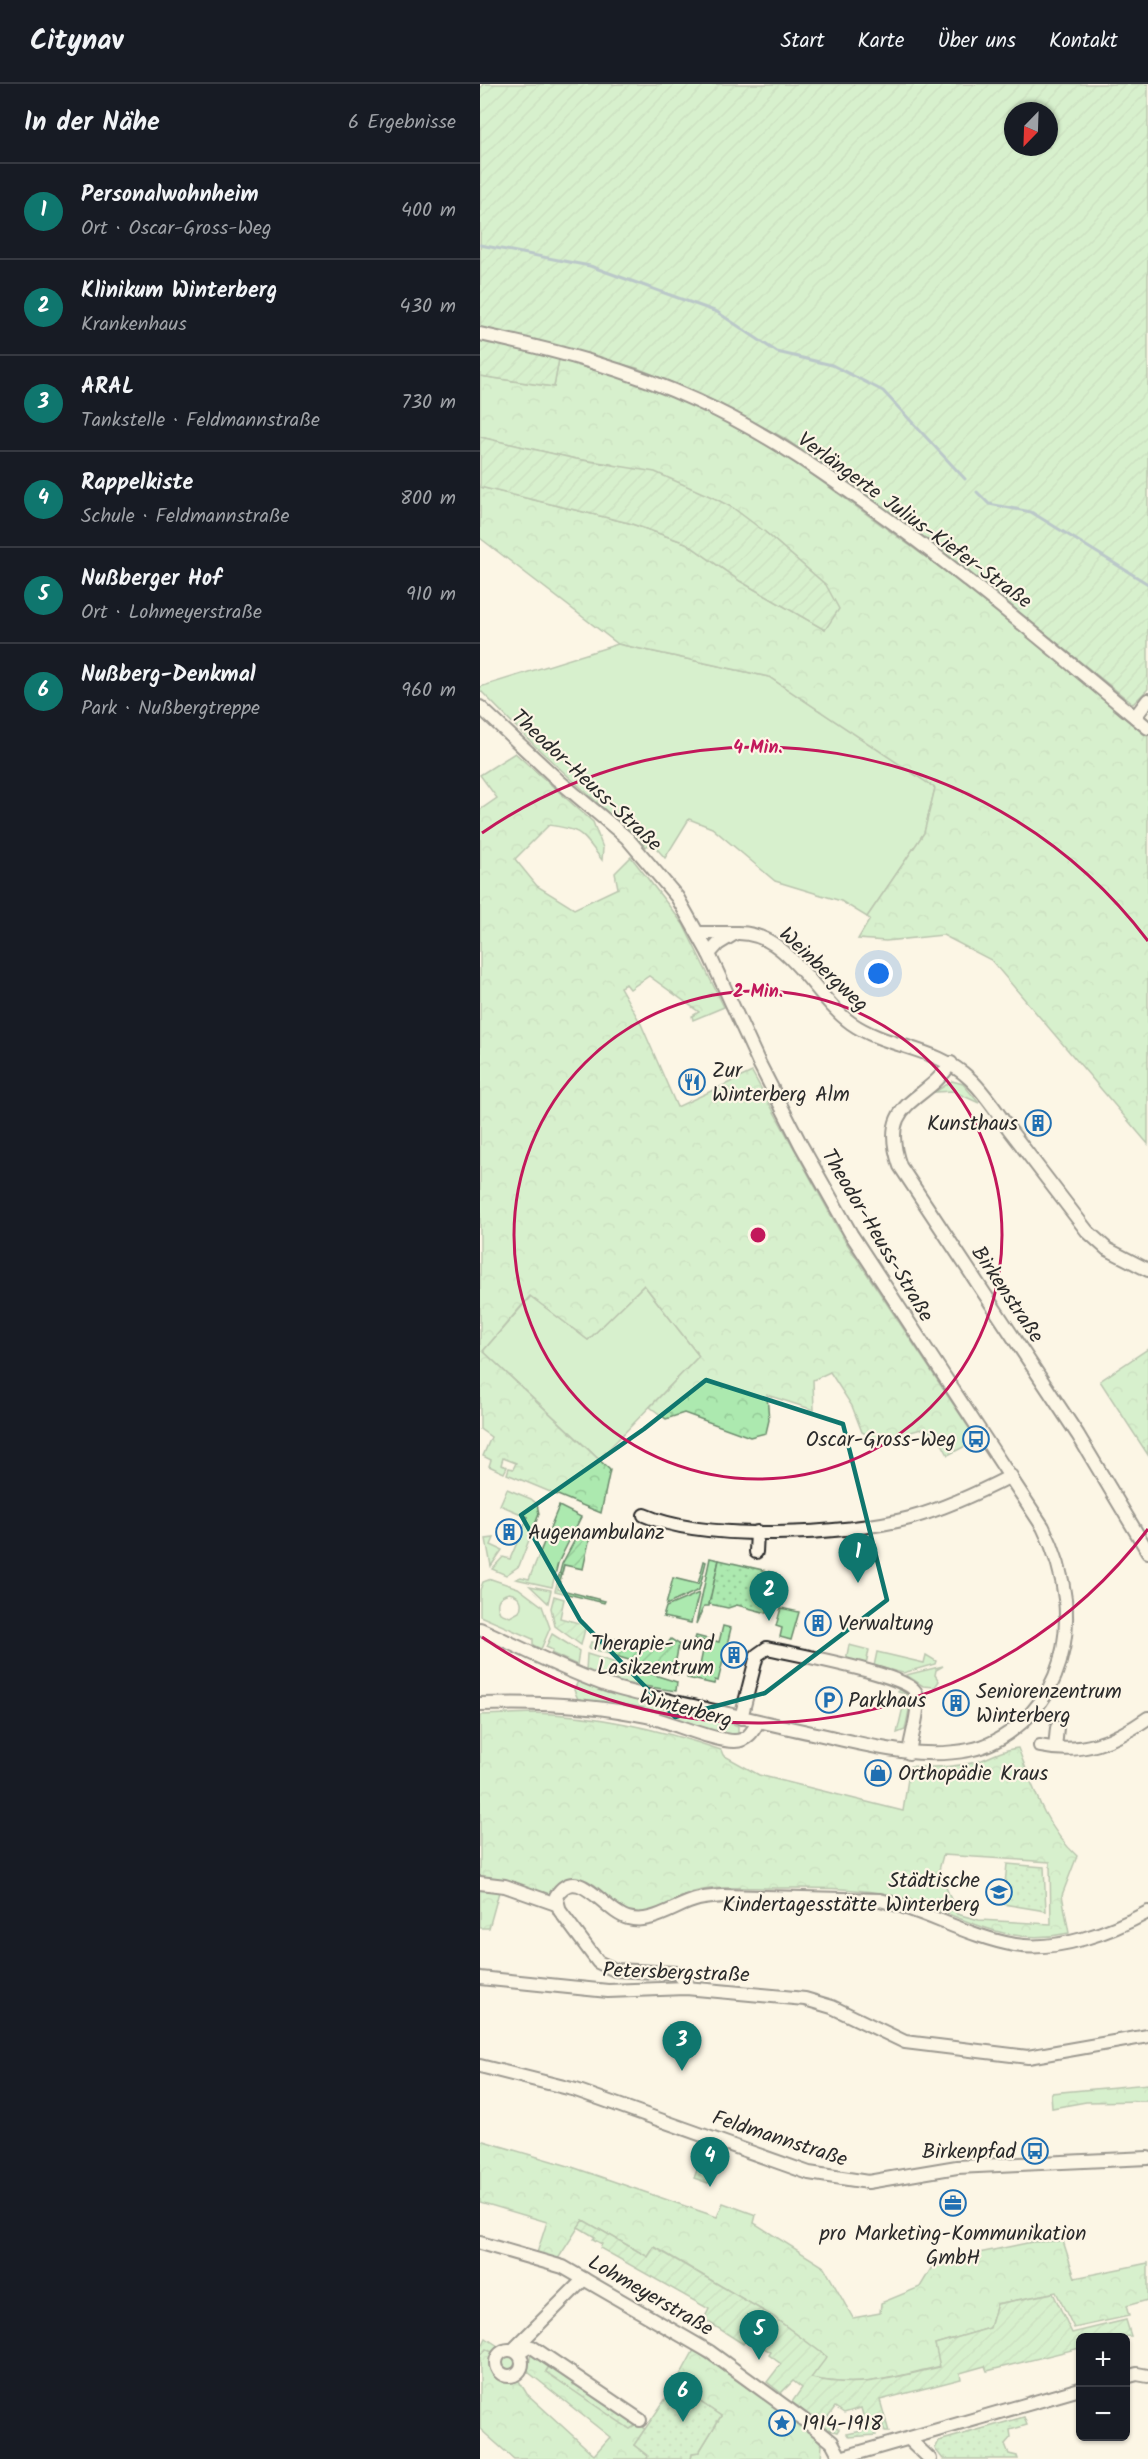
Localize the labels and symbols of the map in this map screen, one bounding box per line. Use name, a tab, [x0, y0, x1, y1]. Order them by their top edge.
north arrow	[1004, 102, 1058, 156]
street label: Verlängerte Julius-Kiefer-Straße	[790, 425, 1039, 618]
street label: Theodor-Heuss-Straße	[503, 702, 670, 861]
text: 4 Min.	[733, 734, 783, 763]
street label: Weinbergweg	[770, 919, 876, 1021]
your location	[864, 959, 893, 988]
text: 2 Min.	[733, 978, 783, 1007]
place label: Zur Winterberg Alm	[712, 1055, 850, 1112]
restaurant icon: Zur Winterberg Alm	[677, 1067, 707, 1097]
place label: Kunsthaus	[927, 1108, 1018, 1141]
building icon: Kunsthaus	[1023, 1108, 1053, 1138]
street label: Theodor-Heuss-Straße	[812, 1143, 942, 1329]
centre of rings	[748, 1225, 768, 1245]
street label: Birkenstraße	[962, 1239, 1052, 1351]
place label: Oscar-Gross-Weg	[806, 1424, 956, 1457]
bus stop icon: Oscar-Gross-Weg	[961, 1424, 991, 1454]
building icon: Augenambulanz	[494, 1517, 524, 1547]
place label: Augenambulanz	[528, 1517, 665, 1550]
pin: 1	[838, 1534, 878, 1583]
pin: 2	[750, 1572, 788, 1621]
building icon: Verwaltung	[803, 1608, 833, 1638]
place label: Verwaltung	[838, 1608, 934, 1641]
place label: Therapie- und Lasikzentrum	[591, 1628, 715, 1685]
building icon: Therapie- und Lasikzentrum	[719, 1640, 749, 1670]
place label: Seniorenzentrum Winterberg	[976, 1676, 1122, 1733]
street label: Winterberg	[636, 1681, 736, 1738]
parking icon: Parkhaus	[814, 1685, 844, 1715]
place label: Parkhaus	[848, 1685, 926, 1718]
building icon: Seniorenzentrum Winterberg	[941, 1688, 971, 1718]
shop icon: Orthopädie Kraus	[863, 1758, 893, 1788]
place label: Orthopädie Kraus	[898, 1758, 1048, 1791]
place label: Städtische Kindertagesstätte Winterberg	[723, 1865, 981, 1922]
school or university icon: Städtische Kindertagesstätte Winterberg	[984, 1877, 1014, 1907]
street label: Petersbergstraße	[602, 1954, 751, 1993]
pin: 3	[662, 2022, 702, 2071]
street label: Feldmannstraße	[708, 2102, 852, 2177]
place label: Birkenpfad	[922, 2136, 1017, 2169]
bus stop icon: Birkenpfad	[1020, 2136, 1050, 2166]
pin: 4	[690, 2138, 730, 2187]
office icon: pro Marketing-Kommunikation GmbH	[938, 2188, 968, 2218]
place label: pro Marketing-Kommunikation GmbH	[819, 2218, 1086, 2275]
street label: Lohmeyerstraße	[581, 2247, 720, 2346]
pin: 5	[740, 2310, 778, 2360]
pin: 6	[664, 2372, 702, 2422]
place icon: 1914-1918	[767, 2408, 797, 2438]
place label: 1914-1918	[802, 2408, 883, 2441]

